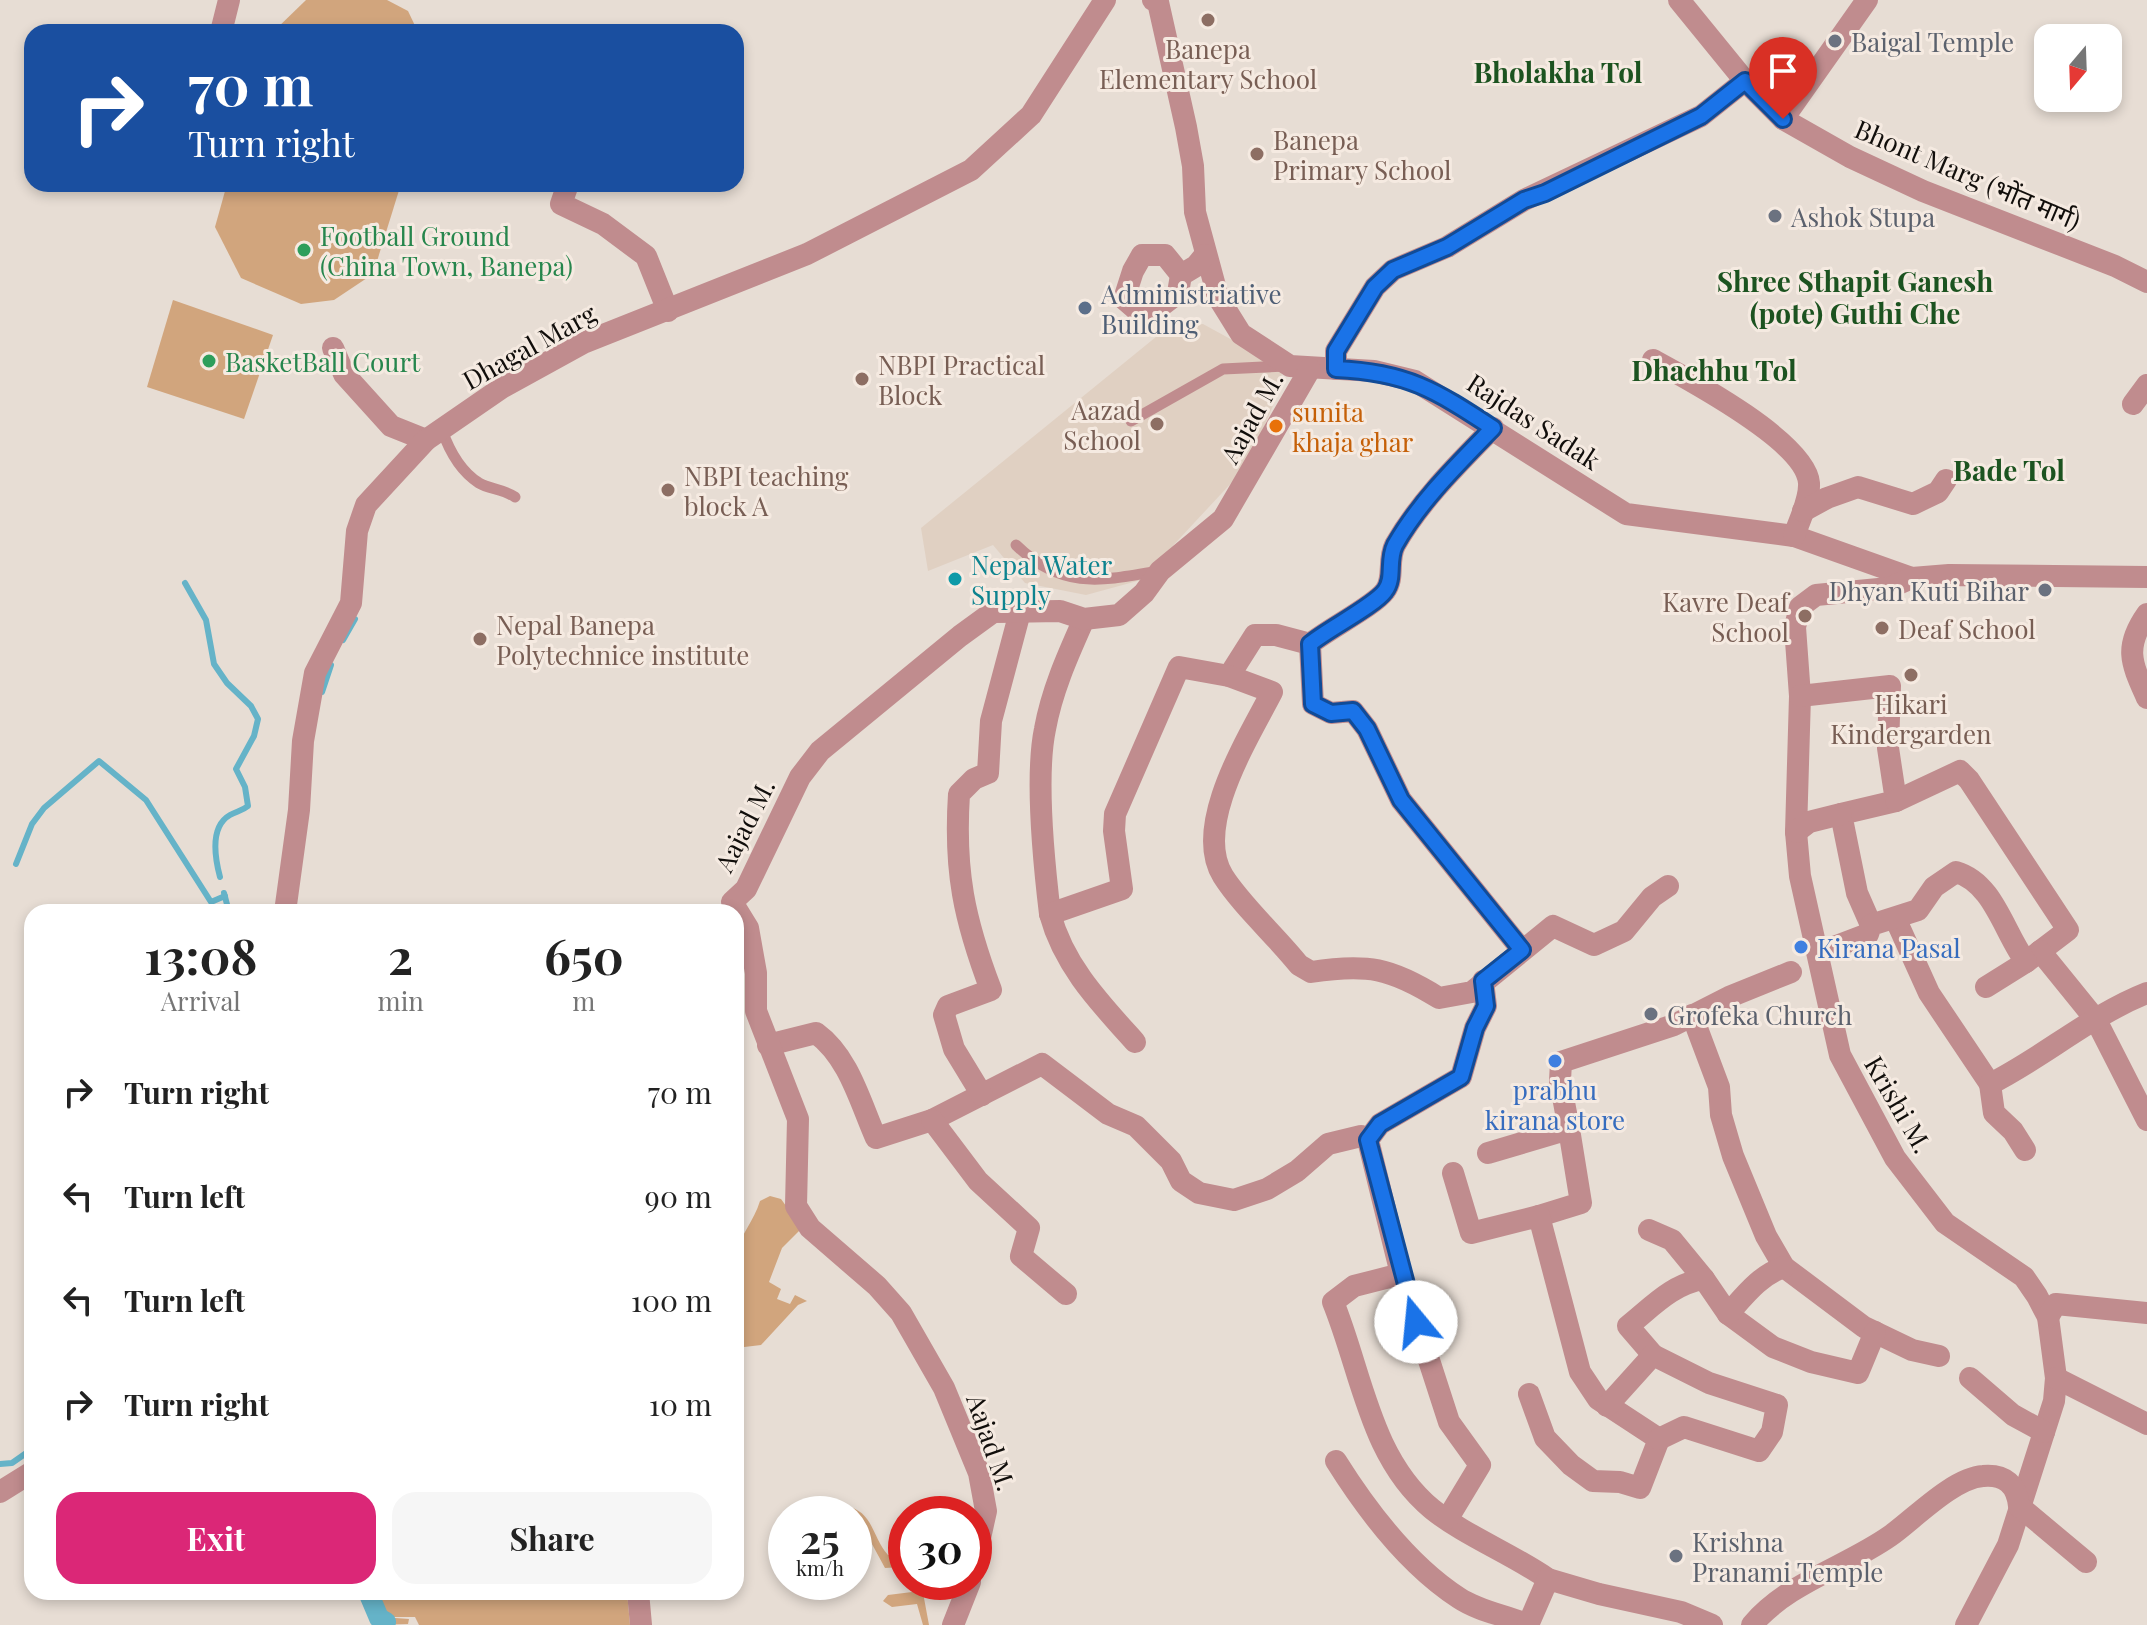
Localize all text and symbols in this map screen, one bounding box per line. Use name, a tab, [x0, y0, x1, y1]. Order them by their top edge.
marker: Banepa Elementary School	[1199, 11, 1217, 29]
place label: Baigal Temple	[1851, 24, 2014, 59]
north arrow	[2034, 24, 2122, 112]
map controls	[2034, 24, 2122, 112]
place label: Banepa Elementary School	[1099, 31, 1317, 96]
marker: Baigal Temple	[1826, 32, 1844, 50]
pin	[1749, 37, 1817, 119]
text: 70 m	[188, 46, 313, 121]
icon: arrive	[1761, 49, 1805, 93]
district label: Bholakha Tol	[1473, 53, 1643, 90]
icon: right	[56, 56, 160, 160]
street label: Bhont Marg (भाेंत मार्ग)	[1850, 111, 2086, 237]
text: Turn right	[188, 118, 355, 166]
place label: Banepa Primary School	[1273, 122, 1452, 187]
marker: Banepa Primary School	[1248, 145, 1266, 163]
place label: Ashok Stupa	[1790, 199, 1935, 234]
marker: Ashok Stupa	[1766, 207, 1784, 225]
place label: Football Ground (China Town, Banepa)	[320, 218, 573, 283]
marker: Football Ground (China Town, Banepa)	[295, 241, 313, 259]
district label: Shree Sthapit Ganesh (pote) Guthi Che	[1717, 262, 1993, 331]
place label: Administriative Building	[1100, 276, 1282, 341]
street label: Dhagal Marg	[456, 295, 602, 397]
marker: Administriative Building	[1076, 299, 1094, 317]
place label: BasketBall Court	[225, 344, 421, 379]
place label: NBPI Practical Block	[878, 347, 1045, 412]
district label: Dhachhu Tol	[1631, 351, 1797, 388]
marker: BasketBall Court	[200, 352, 218, 370]
street label: Aajad M.	[1211, 365, 1291, 470]
street label: Rajdas Sadak	[1461, 365, 1608, 478]
marker: NBPI Practical Block	[853, 370, 871, 388]
place label: Aazad School	[1063, 392, 1141, 457]
place label: sunita khaja ghar	[1292, 394, 1414, 459]
marker: Aazad School	[1148, 415, 1166, 433]
marker: sunita khaja ghar	[1267, 417, 1285, 435]
district label: Bade Tol	[1953, 451, 2065, 488]
place label: NBPI teaching block A	[684, 458, 849, 523]
marker: NBPI teaching block A	[659, 481, 677, 499]
place label: Nepal Water Supply	[971, 547, 1113, 612]
marker: Nepal Water Supply	[946, 570, 964, 588]
place label: Dhyan Kuti Bihar	[1829, 573, 2029, 608]
marker: Dhyan Kuti Bihar	[2036, 581, 2054, 599]
place label: Kavre Deaf School	[1662, 584, 1791, 649]
place label: Nepal Banepa Polytechnice institute	[496, 607, 749, 672]
marker: Kavre Deaf School	[1796, 607, 1814, 625]
place label: Deaf School	[1898, 611, 2036, 646]
marker: Deaf School	[1873, 619, 1891, 637]
marker: Nepal Banepa Polytechnice institute	[471, 630, 489, 648]
marker: Hikari Kindergarden	[1902, 666, 1920, 684]
place label: Hikari Kindergarden	[1830, 686, 1992, 751]
street label: Aajad M.	[705, 773, 782, 878]
text: 13:08	[144, 923, 257, 987]
text: 2	[388, 923, 413, 987]
text: 650	[544, 923, 624, 987]
place label: Kirana Pasal	[1817, 930, 1961, 965]
marker: Kirana Pasal	[1792, 938, 1810, 956]
text: Arrival	[161, 983, 241, 1018]
text: min	[378, 983, 424, 1018]
text: m	[572, 983, 595, 1018]
place label: Grofeka Church	[1667, 997, 1852, 1032]
marker: Grofeka Church	[1642, 1005, 1660, 1023]
street label: Krishi M.	[1857, 1049, 1941, 1159]
marker: prabhu kirana store	[1546, 1052, 1564, 1070]
icon: right	[56, 1070, 100, 1114]
text: Turn right	[124, 1072, 269, 1112]
text: 70 m	[648, 1072, 712, 1112]
place label: prabhu kirana store	[1485, 1072, 1625, 1137]
icon: left	[56, 1174, 100, 1218]
text: Turn left	[124, 1176, 245, 1216]
text: 90 m	[645, 1176, 712, 1216]
icon: left	[56, 1278, 100, 1322]
text: Turn left	[124, 1280, 245, 1320]
text: 100 m	[631, 1280, 712, 1320]
position arrow	[1374, 1280, 1458, 1364]
icon: right	[56, 1382, 100, 1426]
text: Turn right	[124, 1384, 269, 1424]
text: 10 m	[649, 1384, 712, 1424]
street label: Aajad M.	[959, 1388, 1025, 1495]
button: Exit	[56, 1492, 376, 1584]
button: Share	[392, 1492, 712, 1584]
speed limit sign: 30	[888, 1496, 992, 1600]
text: 25	[800, 1511, 840, 1564]
place label: Krishna Pranami Temple	[1692, 1524, 1883, 1589]
marker: Krishna Pranami Temple	[1667, 1547, 1685, 1565]
text: km/h	[796, 1554, 844, 1581]

